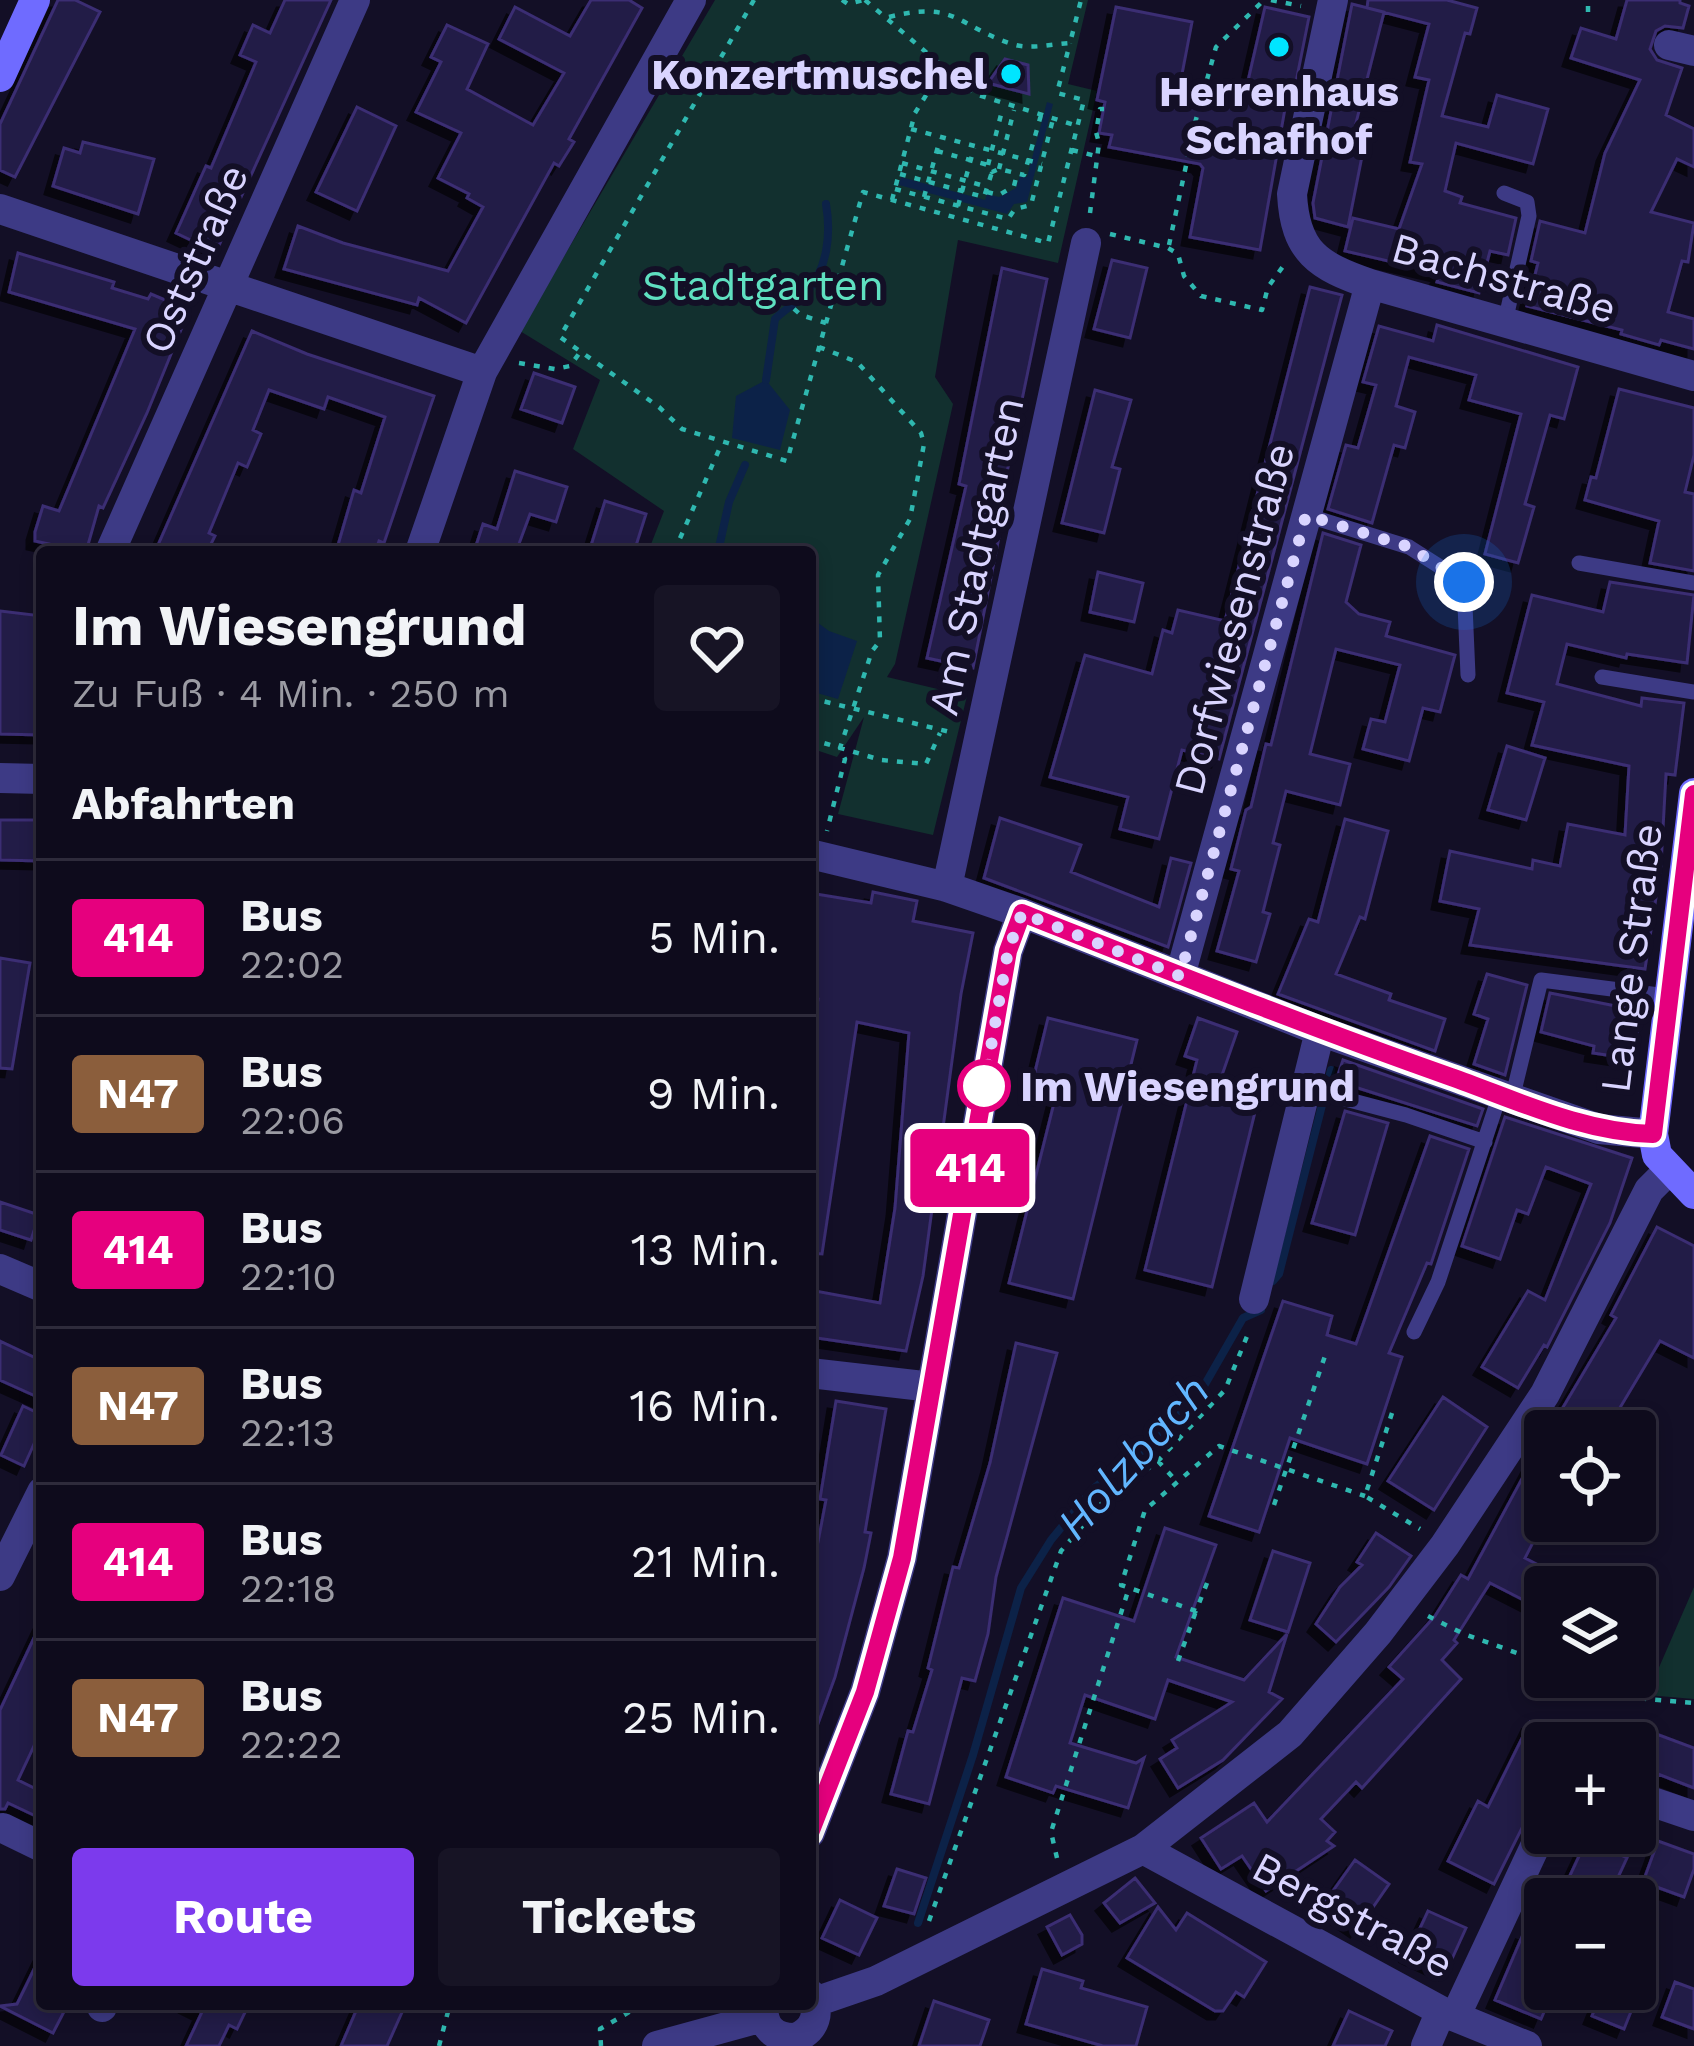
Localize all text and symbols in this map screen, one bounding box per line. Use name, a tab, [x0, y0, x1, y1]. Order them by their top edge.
marker: Herrenhaus Schafhof	[1266, 34, 1292, 60]
place label: Konzertmuschel	[651, 50, 987, 99]
marker: Konzertmuschel	[998, 61, 1024, 87]
place label: Herrenhaus Schafhof	[1159, 67, 1399, 164]
street label: Oststraße	[132, 157, 258, 361]
street label: Bachstraße	[1386, 223, 1622, 333]
park label: Stadtgarten	[642, 261, 884, 310]
street label: Am Stadtgarten	[918, 392, 1034, 720]
street label: Dorfwiesenstraße	[1163, 438, 1305, 800]
your location	[1434, 552, 1494, 612]
button: heart	[654, 585, 780, 711]
text: Im Wiesengrund	[72, 592, 527, 659]
text: Zu Fuß · 4 Min. · 250 m	[72, 671, 510, 716]
text: Abfahrten	[72, 777, 295, 830]
street label: Lange Straße	[1590, 821, 1672, 1095]
text: Bus	[240, 889, 323, 942]
text: 5 Min.	[648, 911, 780, 964]
text: 414	[102, 913, 174, 962]
text: 22:02	[240, 942, 344, 987]
text: Bus	[240, 1045, 323, 1098]
marker: Im Wiesengrund	[959, 1061, 1009, 1111]
place label: Im Wiesengrund	[1020, 1062, 1355, 1111]
text: 9 Min.	[647, 1067, 780, 1120]
text: N47	[97, 1069, 179, 1118]
text: 22:06	[240, 1098, 345, 1143]
line badge: 414	[901, 1129, 1039, 1207]
text: 414	[934, 1143, 1006, 1192]
text: Bus	[240, 1201, 323, 1254]
text: 13 Min.	[631, 1223, 780, 1276]
text: 414	[102, 1225, 174, 1274]
text: 22:10	[240, 1254, 337, 1299]
text: Bus	[240, 1357, 323, 1410]
water label: Holzbach	[1046, 1364, 1220, 1550]
text: 16 Min.	[630, 1379, 780, 1432]
text: N47	[97, 1381, 179, 1430]
text: 22:13	[240, 1410, 335, 1455]
map controls	[1524, 1410, 1656, 2010]
button: locate	[1524, 1410, 1656, 1542]
text: Bus	[240, 1513, 323, 1566]
text: 21 Min.	[631, 1535, 780, 1588]
text: 414	[102, 1537, 174, 1586]
text: 22:18	[240, 1566, 336, 1611]
button: layers	[1524, 1566, 1656, 1698]
text: Bus	[240, 1669, 323, 1722]
text: 25 Min.	[622, 1691, 780, 1744]
text: N47	[97, 1693, 179, 1742]
text: 22:22	[240, 1722, 343, 1767]
button: +	[1524, 1722, 1656, 1854]
street label: Bergstraße	[1244, 1842, 1462, 1988]
button: Route	[72, 1848, 414, 1986]
button: Tickets	[438, 1848, 780, 1986]
button: −	[1524, 1878, 1656, 2010]

